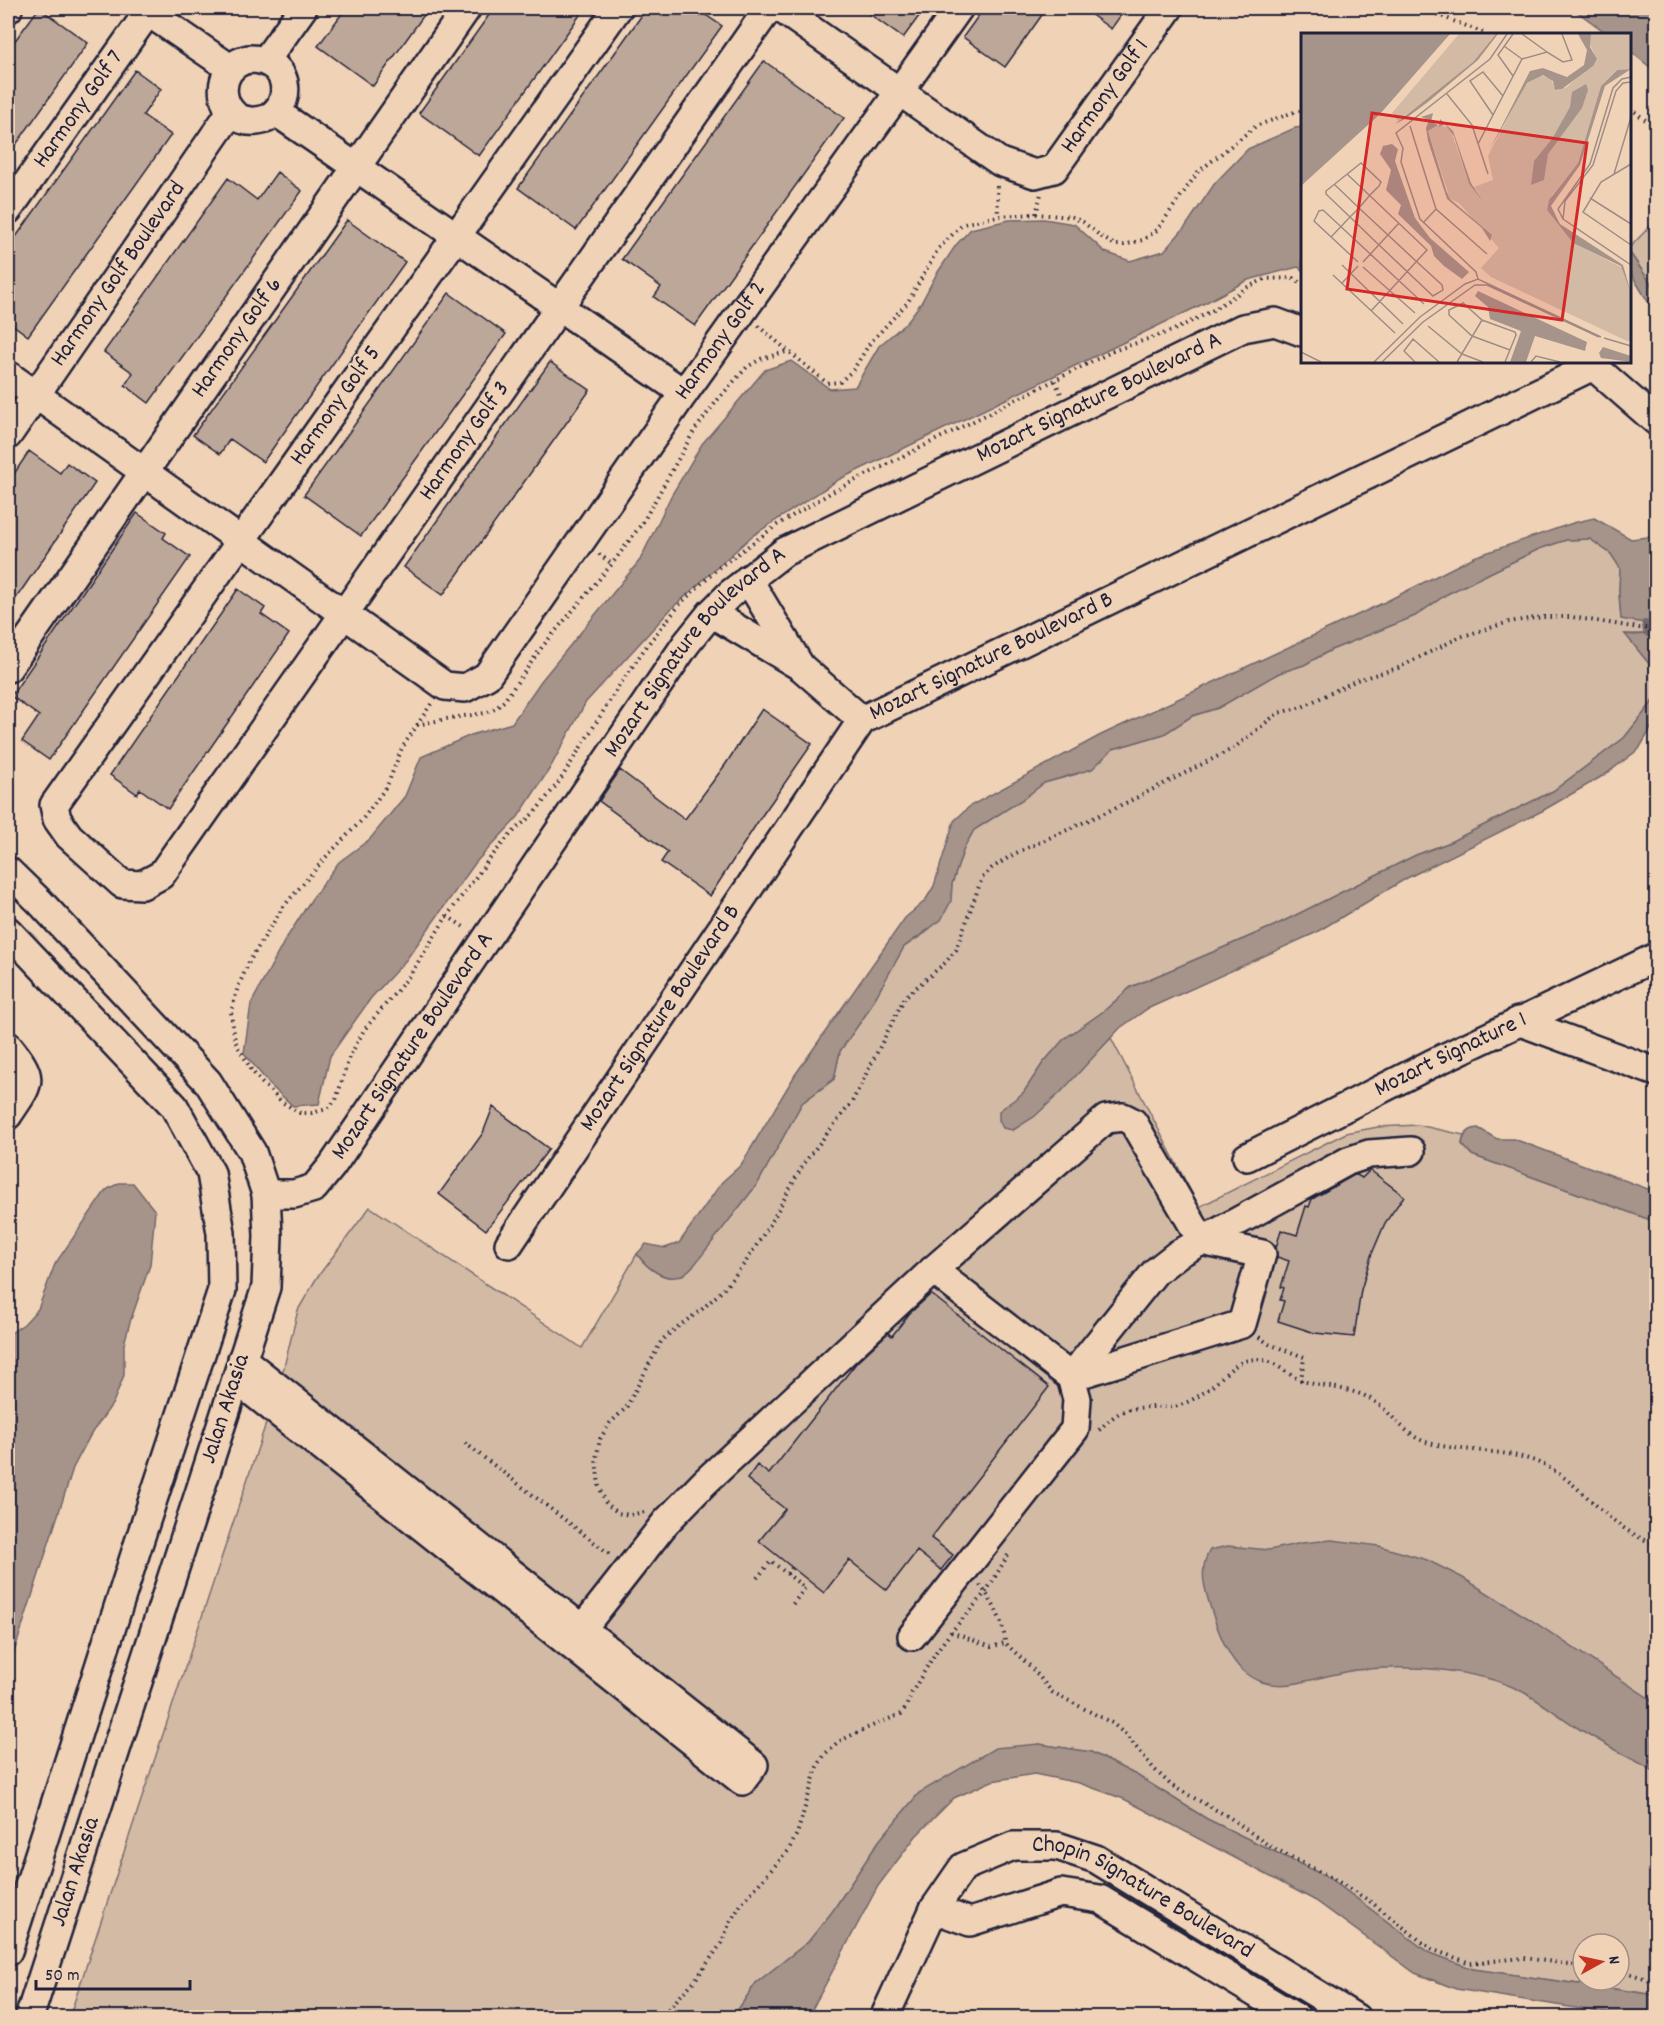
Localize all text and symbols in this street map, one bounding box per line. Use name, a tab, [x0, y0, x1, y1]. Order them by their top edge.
street label: Harmony Golf 1	[1053, 32, 1158, 161]
inset map	[1301, 33, 1631, 363]
street label: Harmony Golf 7	[25, 44, 133, 176]
street label: Harmony Golf Boulevard	[43, 175, 195, 374]
street label: Harmony Golf 6	[184, 271, 292, 405]
street label: Harmony Golf 2	[667, 275, 775, 408]
street label: Mozart Signature Boulevard A	[971, 324, 1228, 472]
street label: Harmony Golf 5	[282, 339, 390, 473]
street label: Harmony Golf 3	[411, 375, 519, 508]
street label: Mozart Signature Boulevard A	[596, 539, 794, 765]
street label: Mozart Signature Boulevard B	[864, 584, 1120, 731]
street label: Mozart Signature Boulevard B	[572, 898, 750, 1139]
street label: Mozart Signature Boulevard A	[324, 925, 503, 1167]
street label: Mozart Signature 1	[1369, 1004, 1533, 1107]
street label: Jalan Akasia	[192, 1349, 260, 1468]
street label: Jalan Akasia	[42, 1812, 110, 1931]
street label: Chopin Signature Boulevard	[1032, 1829, 1260, 1968]
north arrow	[1571, 1932, 1631, 1992]
scale bar	[36, 1953, 190, 1991]
text: N	[1601, 1955, 1625, 1966]
text: 50 m	[45, 1964, 80, 1989]

